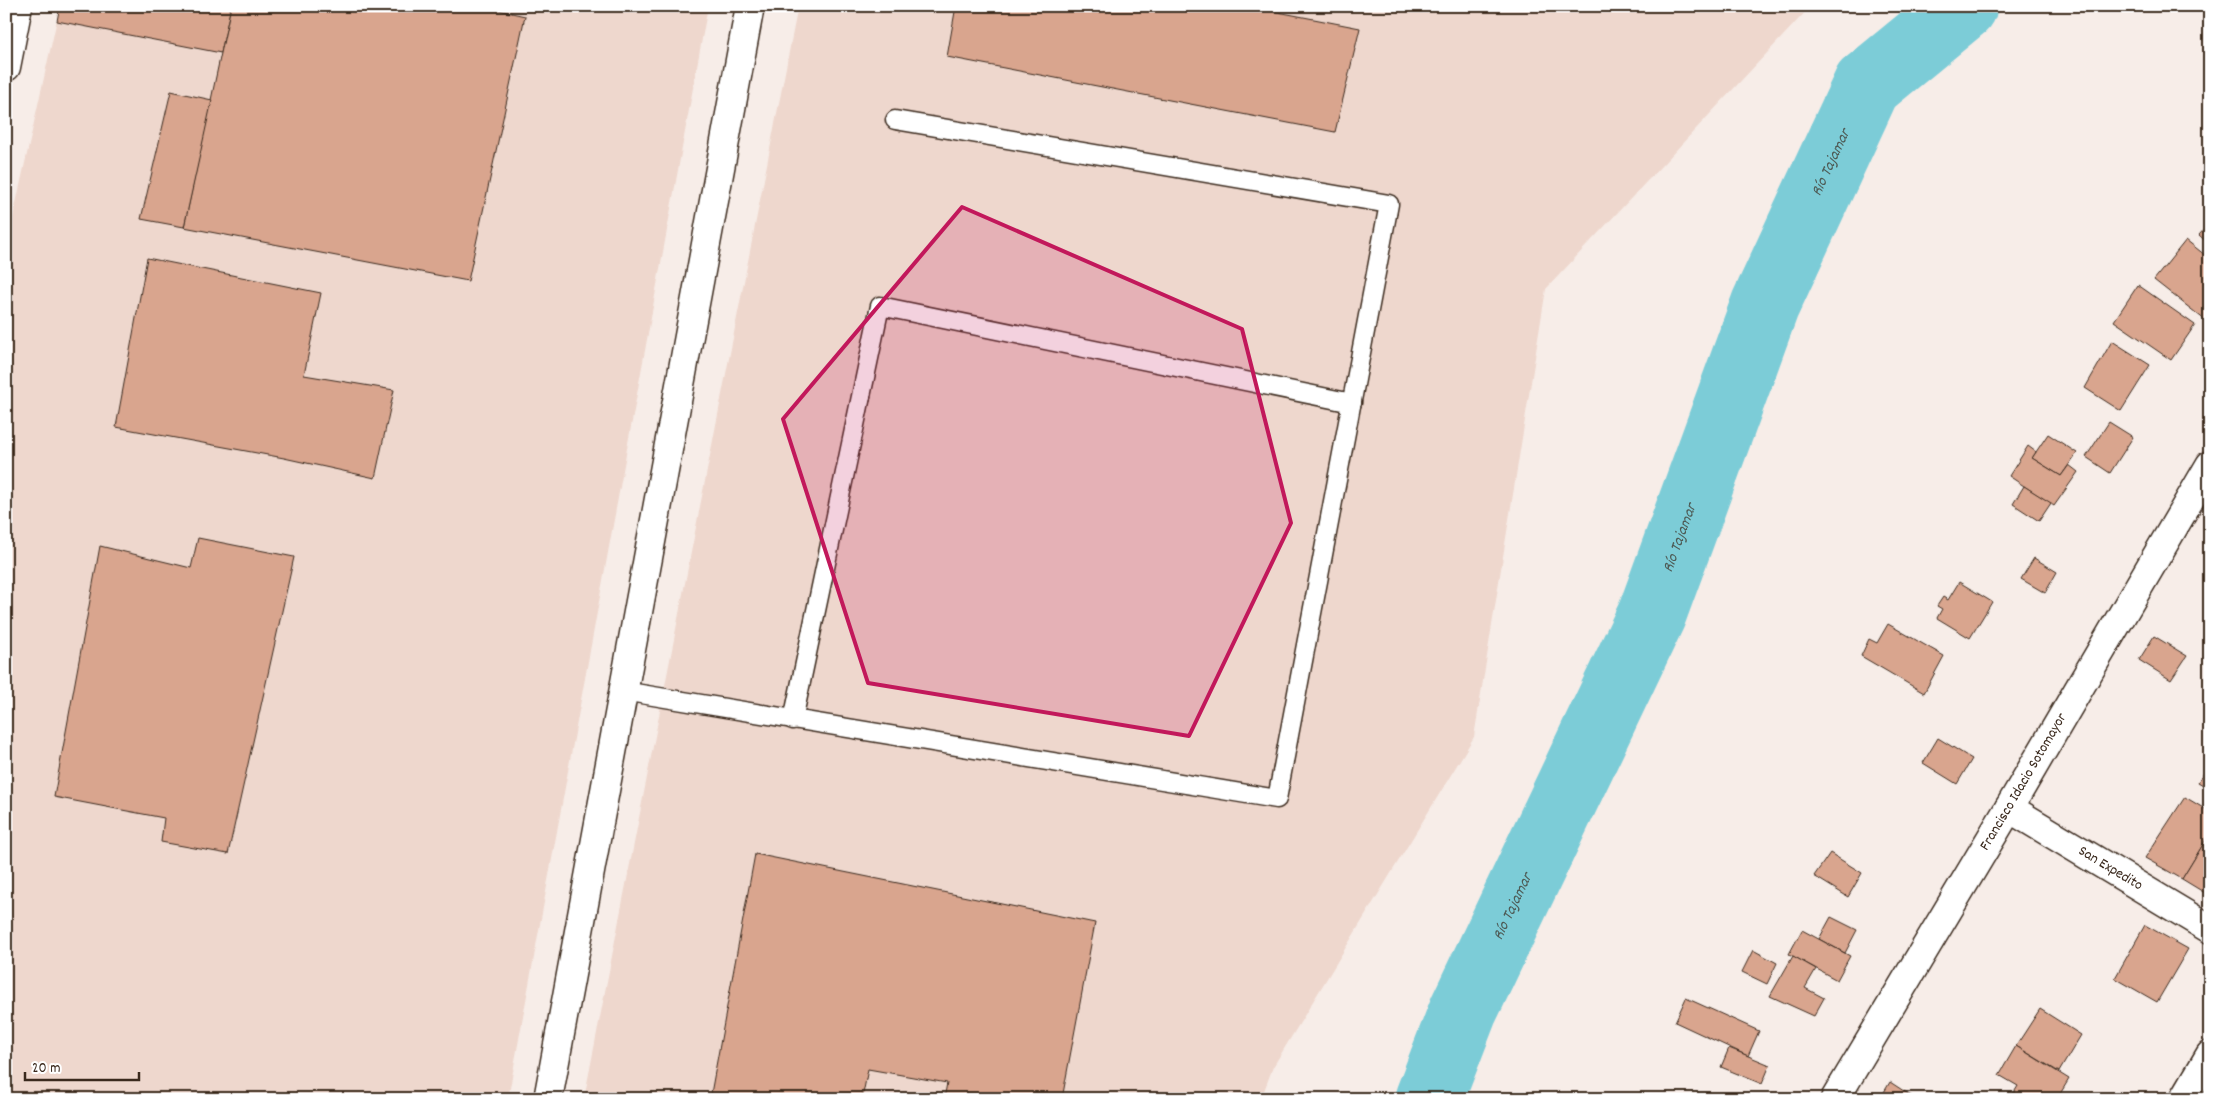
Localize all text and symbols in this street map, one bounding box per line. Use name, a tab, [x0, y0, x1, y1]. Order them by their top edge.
water label: Río Tajamar	[1806, 123, 1857, 200]
water label: Río Tajamar	[1657, 498, 1704, 576]
street label: Francisco Idacio Sotomayor	[1975, 709, 2073, 855]
street label: San Expedito	[2074, 841, 2147, 897]
water label: Río Tajamar	[1487, 867, 1539, 944]
scale bar	[25, 1050, 139, 1082]
text: 20 m	[32, 1058, 60, 1080]

